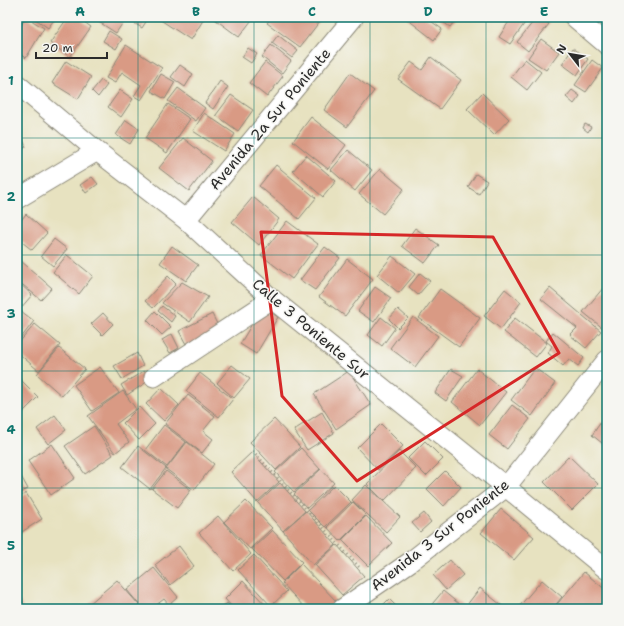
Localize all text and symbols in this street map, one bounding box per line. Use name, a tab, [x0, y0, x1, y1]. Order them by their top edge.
text: A	[75, 3, 85, 20]
text: B	[192, 3, 200, 20]
text: C	[308, 3, 316, 20]
text: D	[423, 3, 433, 20]
text: E	[540, 3, 549, 20]
scale bar	[36, 34, 107, 60]
north arrow	[550, 34, 590, 74]
text: 20 m	[42, 40, 73, 56]
text: N	[553, 41, 571, 57]
street label: Avenida 2a Sur Poniente	[205, 44, 335, 194]
text: 1	[8, 72, 14, 89]
text: 2	[6, 188, 16, 205]
street label: Calle 3 Poniente Sur	[248, 274, 374, 384]
text: 3	[6, 305, 16, 322]
text: 4	[6, 421, 16, 438]
street label: Avenida 3 Sur Poniente	[367, 475, 513, 595]
text: 5	[7, 537, 15, 554]

